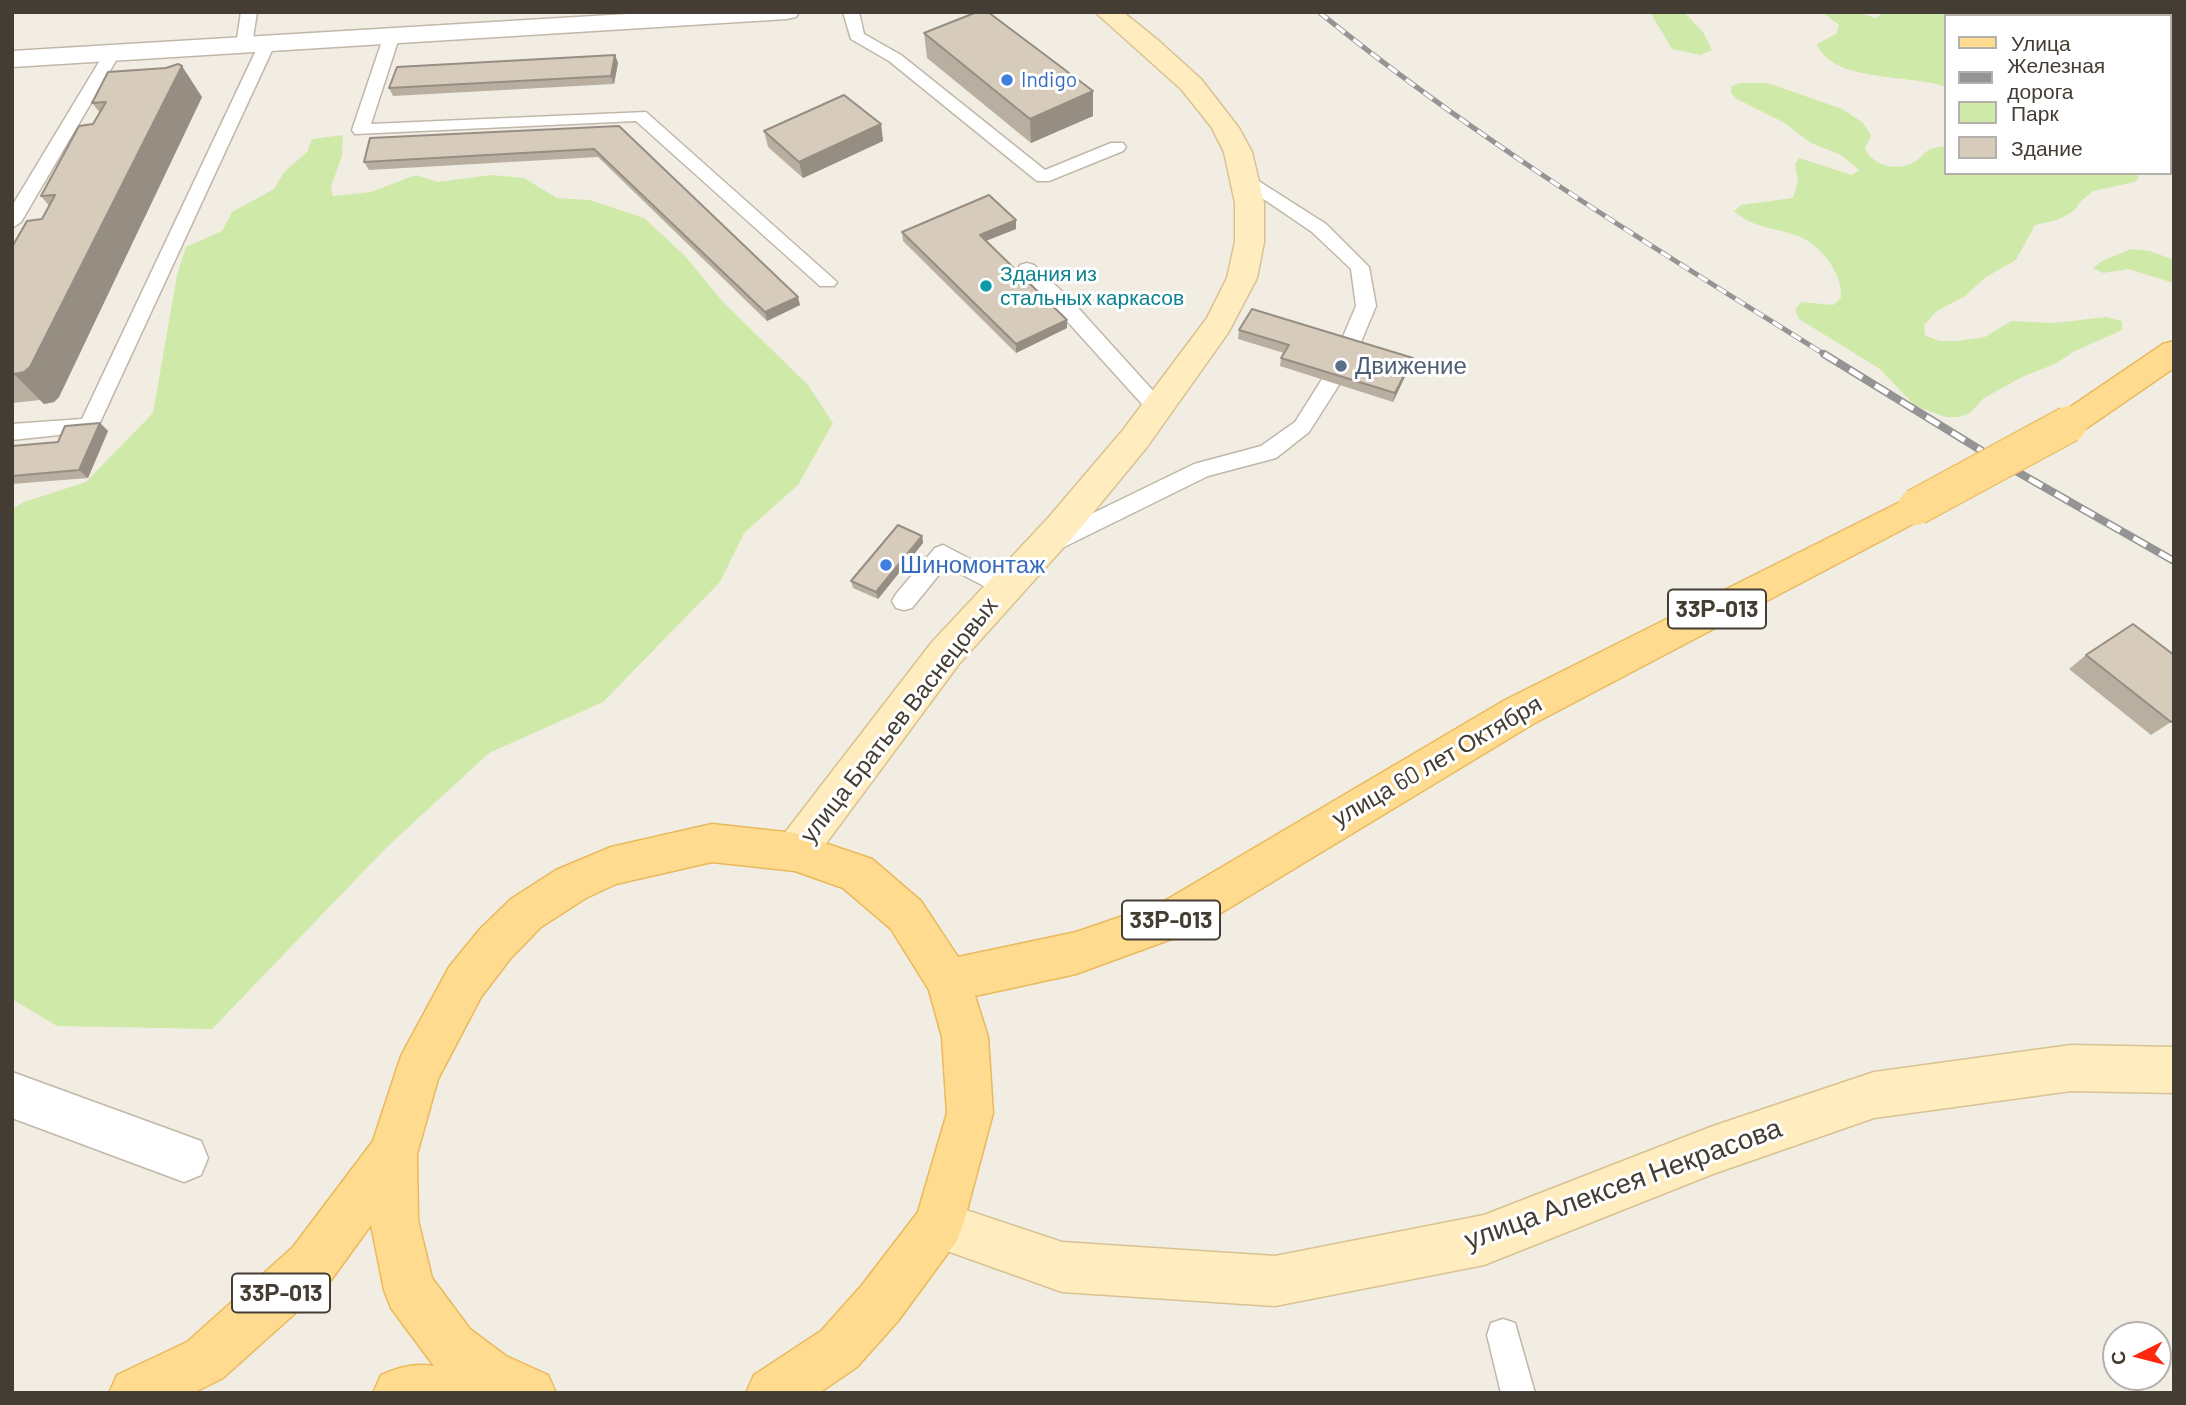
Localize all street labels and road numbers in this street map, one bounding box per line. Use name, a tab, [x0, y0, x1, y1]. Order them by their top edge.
road number: 33Р-013	[1668, 590, 1766, 628]
street label: улица Братьев Васнецовых	[794, 591, 1004, 849]
street label: улица 60 лет Октября	[1327, 689, 1547, 833]
road number: 33Р-013	[1122, 900, 1220, 939]
street label: улица Алексея Некрасова	[1460, 1111, 1786, 1257]
road number: 33Р-013	[232, 1274, 330, 1312]

